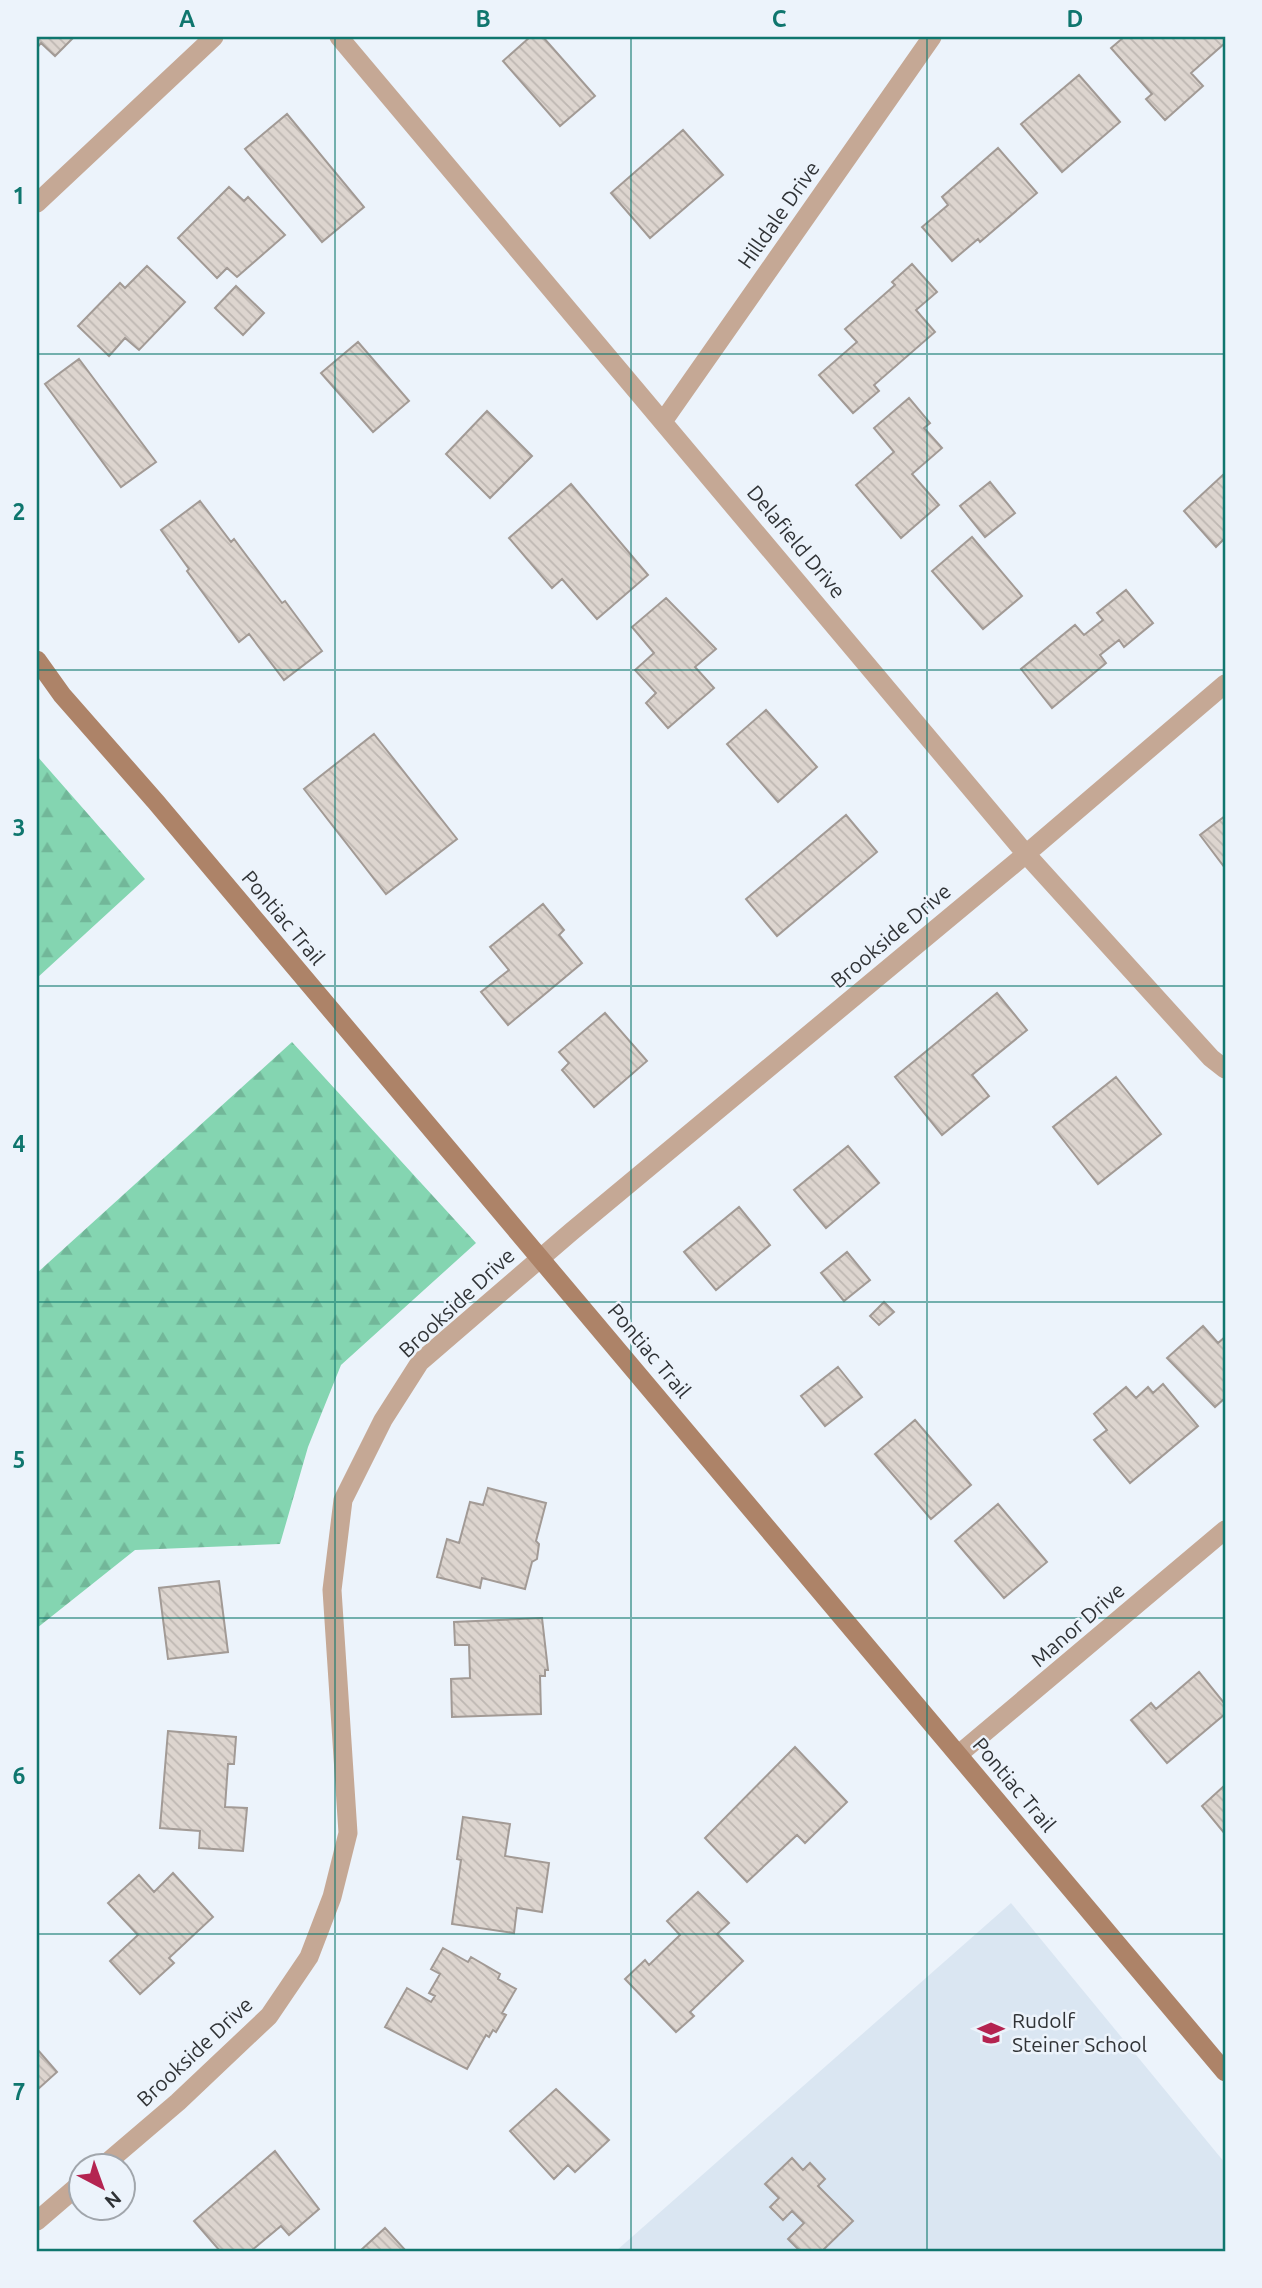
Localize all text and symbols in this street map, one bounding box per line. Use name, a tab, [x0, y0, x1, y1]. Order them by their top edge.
text: A	[179, 6, 195, 31]
text: B	[475, 6, 491, 31]
text: C	[772, 6, 787, 31]
text: D	[1067, 6, 1083, 31]
street label: Hilldale Drive	[732, 156, 824, 273]
text: 1	[13, 183, 25, 208]
street label: Delafield Drive	[743, 480, 851, 603]
text: 2	[13, 499, 25, 524]
text: 3	[13, 815, 25, 840]
street label: Pontiac Trail	[237, 865, 330, 969]
street label: Brookside Drive	[826, 878, 955, 992]
text: 4	[13, 1131, 26, 1156]
street label: Brookside Drive	[394, 1243, 519, 1362]
street label: Pontiac Trail	[603, 1298, 696, 1402]
text: 5	[13, 1447, 25, 1472]
street label: Manor Drive	[1026, 1577, 1129, 1671]
street label: Pontiac Trail	[968, 1732, 1061, 1836]
text: 6	[13, 1763, 26, 1788]
street label: Brookside Drive	[132, 1992, 257, 2111]
place label: Rudolf Steiner School	[1012, 2008, 1147, 2056]
school or university icon: Rudolf Steiner School	[976, 2018, 1006, 2048]
text: 7	[13, 2079, 25, 2104]
north arrow	[66, 2152, 136, 2222]
text: N	[101, 2187, 126, 2213]

